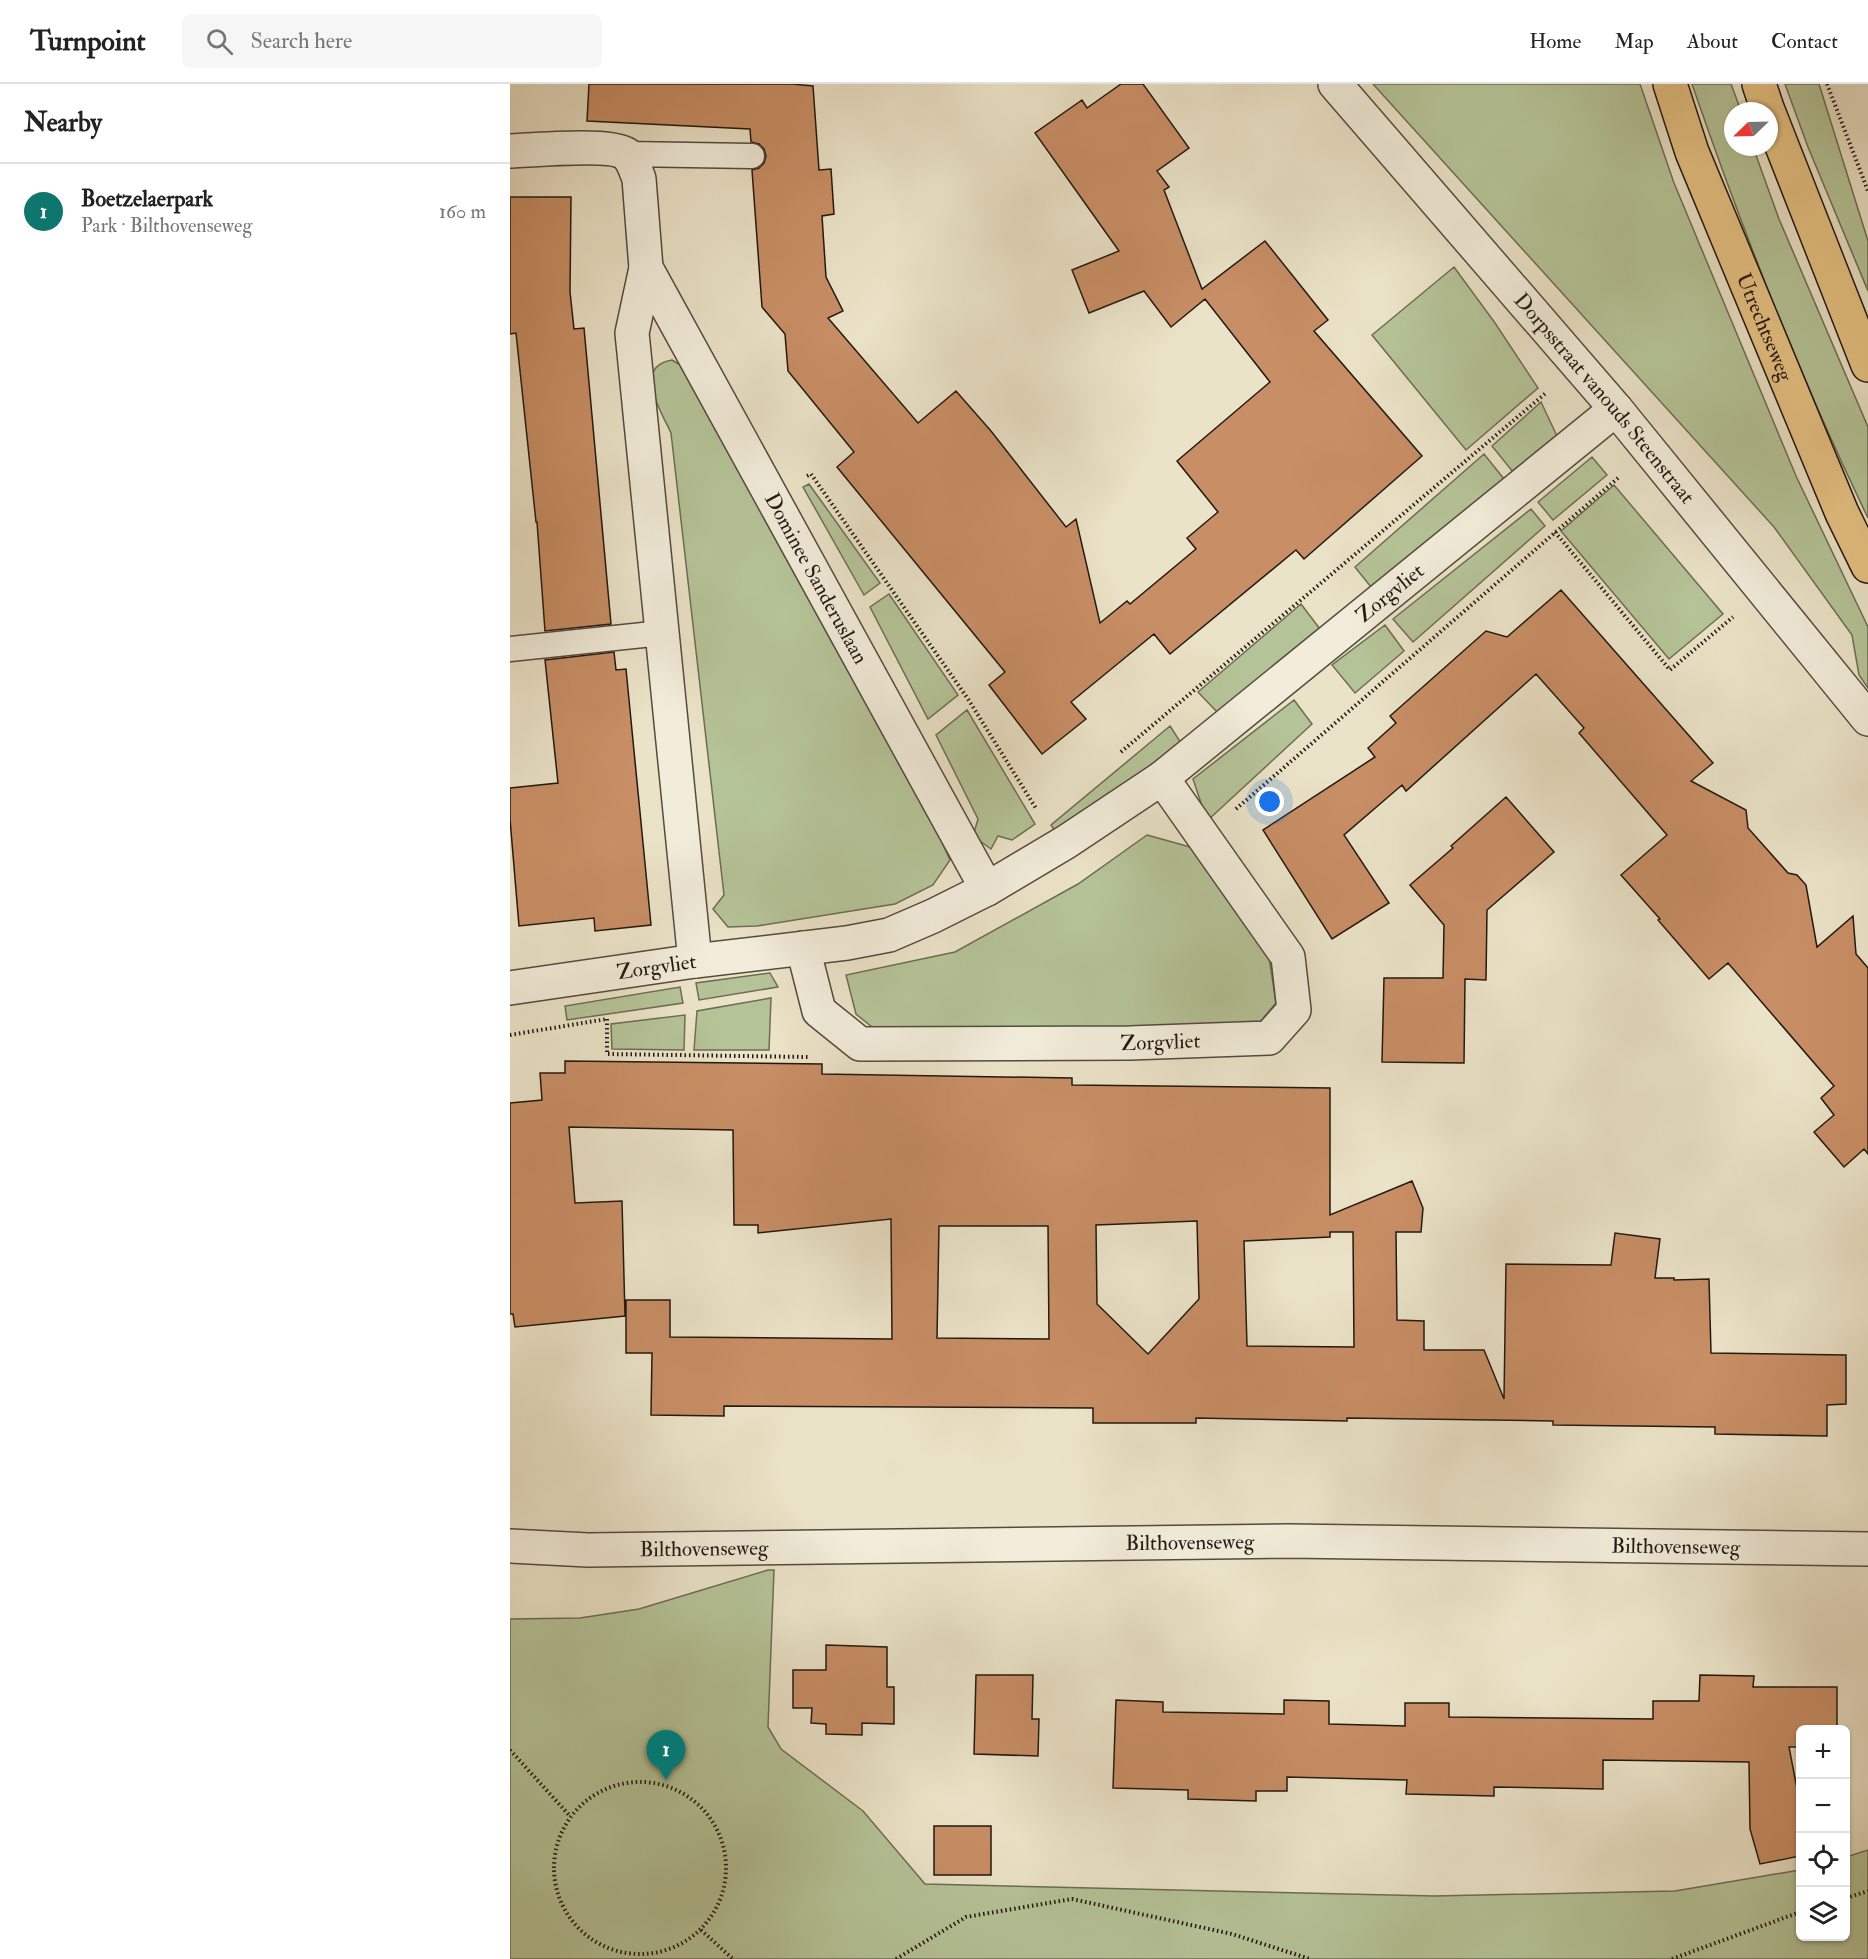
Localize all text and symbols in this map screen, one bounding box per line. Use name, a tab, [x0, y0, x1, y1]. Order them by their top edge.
search box	[182, 14, 602, 68]
text: Turnpoint	[30, 24, 146, 59]
icon: search	[203, 25, 236, 58]
text: Search here	[251, 27, 352, 55]
text: Home	[1529, 28, 1581, 55]
text: Map	[1614, 28, 1654, 55]
text: About	[1687, 28, 1738, 55]
text: Contact	[1771, 28, 1838, 55]
north arrow	[1724, 102, 1778, 156]
text: Nearby	[24, 107, 102, 139]
text: Boetzelaerpark	[81, 185, 213, 213]
text: 1	[40, 199, 47, 224]
text: 160 m	[439, 199, 486, 224]
text: Park · Bilthovenseweg	[81, 213, 252, 238]
street label: Utrechtseweg	[1730, 269, 1799, 386]
street label: Dorpsstraat vanouds Steenstraat	[1508, 288, 1701, 510]
street label: Dominee Sanderuslaan	[758, 488, 874, 669]
street label: Zorgvliet	[1351, 557, 1430, 629]
your location	[1255, 787, 1284, 816]
street label: Zorgvliet	[615, 948, 698, 986]
street label: Zorgvliet	[1120, 1027, 1201, 1057]
street label: Bilthovenseweg	[1125, 1528, 1255, 1557]
street label: Bilthovenseweg	[1611, 1532, 1741, 1561]
street label: Bilthovenseweg	[639, 1535, 769, 1563]
map controls	[1796, 1725, 1850, 1941]
button: +	[1796, 1725, 1850, 1779]
pin: 1	[646, 1730, 686, 1780]
button: −	[1796, 1779, 1850, 1833]
button: locate	[1796, 1833, 1850, 1887]
button: layers	[1796, 1887, 1850, 1941]

